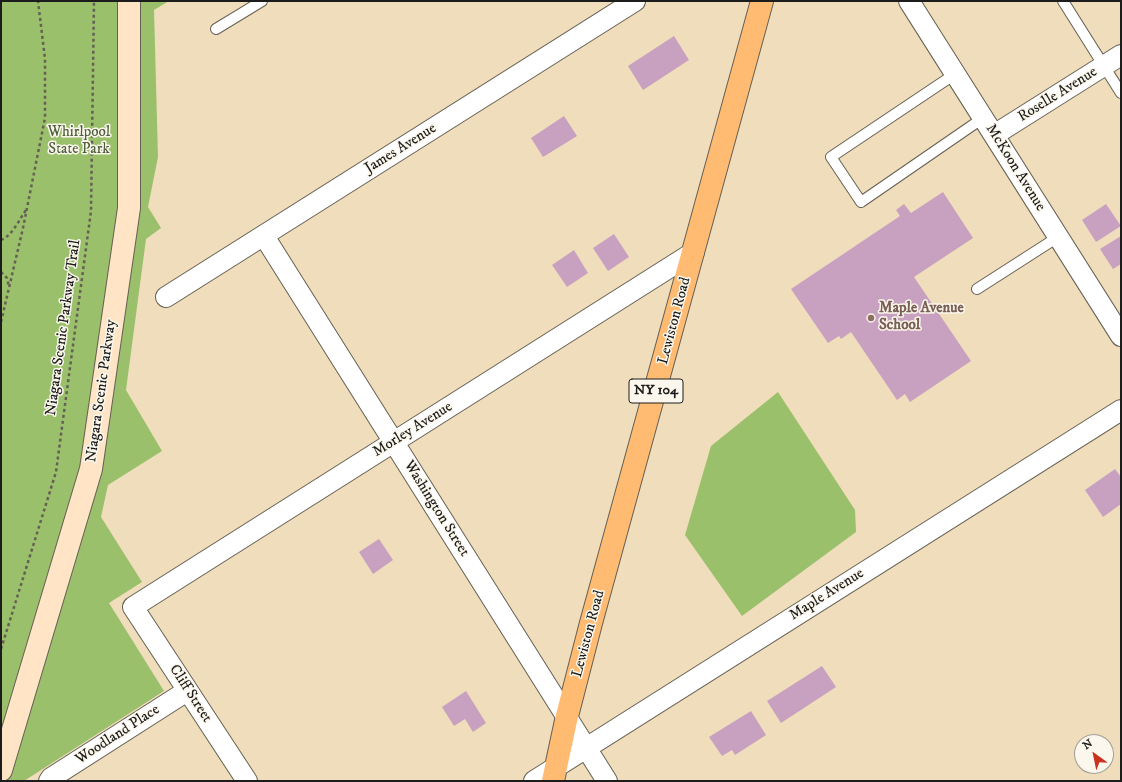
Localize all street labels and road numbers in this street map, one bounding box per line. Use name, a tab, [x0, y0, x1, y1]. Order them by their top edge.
street label: Roselle Avenue	[1015, 64, 1101, 126]
street label: James Avenue	[362, 120, 440, 178]
street label: McKoon Avenue	[981, 121, 1049, 215]
street label: Niagara Scenic Parkway Trail	[43, 239, 85, 417]
street label: Lewiston Road	[655, 275, 695, 367]
street label: Niagara Scenic Parkway	[83, 318, 121, 464]
road number: NY 104	[629, 379, 683, 403]
street label: Morley Avenue	[370, 398, 456, 462]
street label: Washington Street	[399, 458, 473, 560]
street label: Maple Avenue	[786, 565, 868, 625]
street label: Lewiston Road	[569, 588, 609, 680]
street label: Cliff Street	[165, 662, 215, 726]
street label: Woodland Place	[73, 701, 163, 769]

